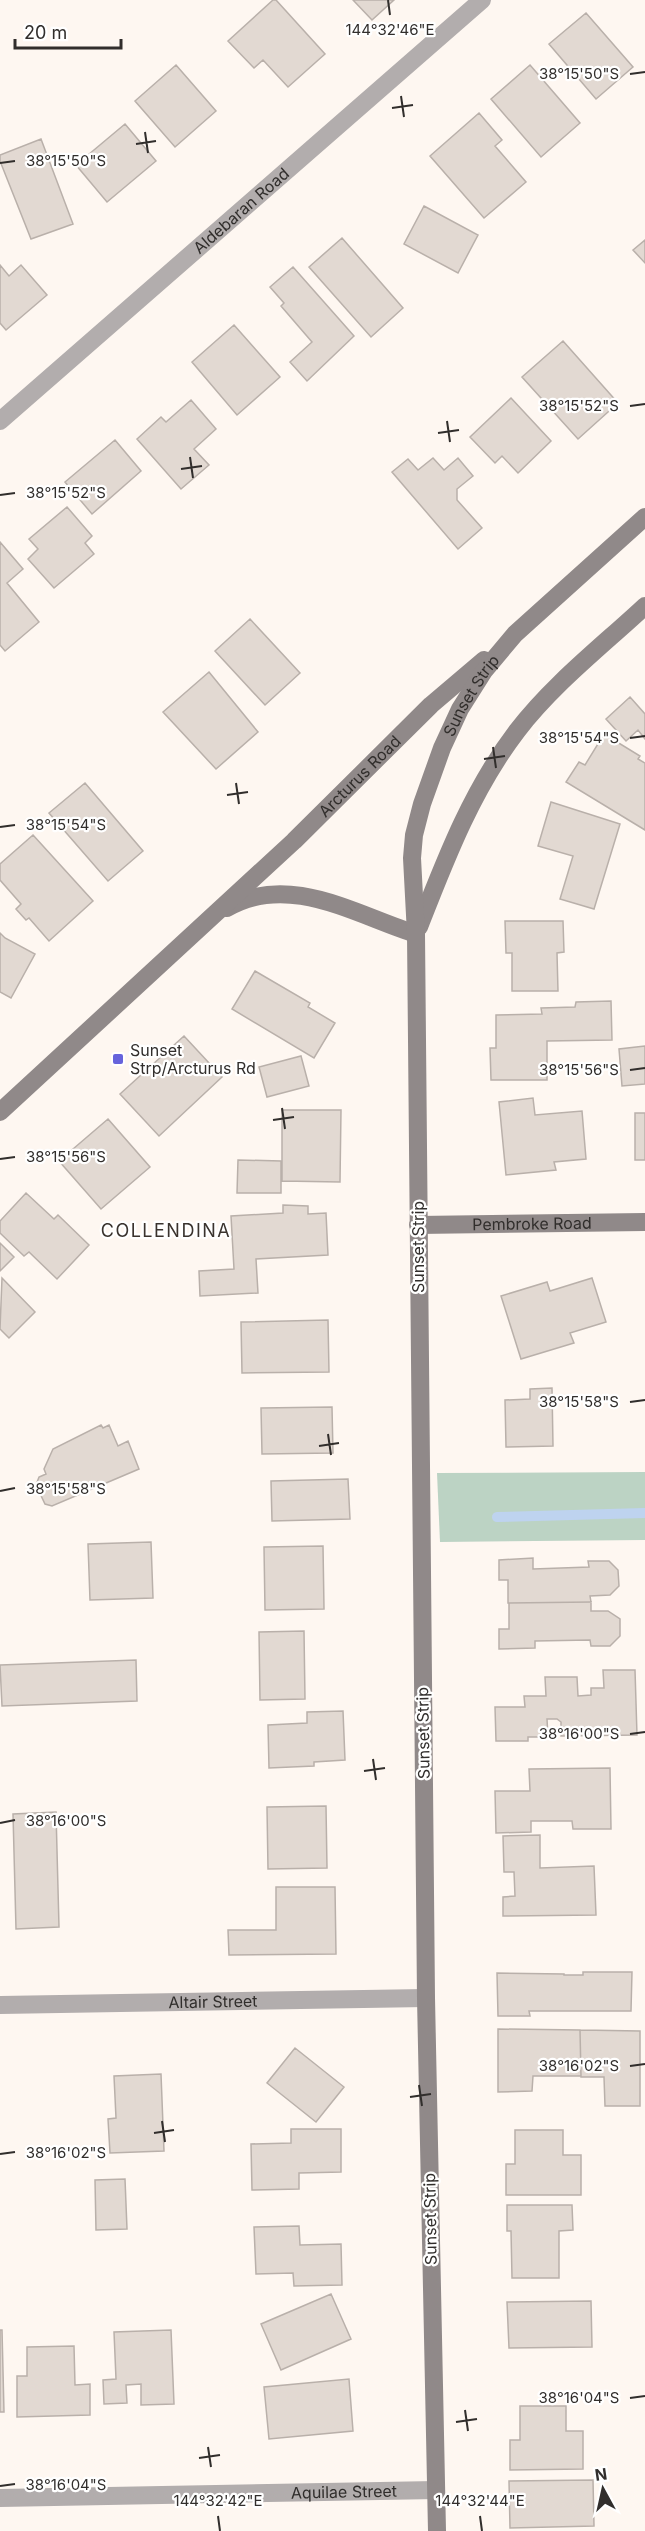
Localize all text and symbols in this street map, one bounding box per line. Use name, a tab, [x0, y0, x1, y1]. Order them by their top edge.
scale bar	[15, 12, 122, 50]
text: 144°32'46"E	[346, 20, 435, 39]
text: 20 m	[24, 22, 67, 43]
text: 38°15'50"S	[539, 64, 619, 83]
text: 38°15'50"S	[26, 151, 106, 170]
street label: Aldebaran Road	[189, 163, 293, 258]
text: 38°15'52"S	[539, 396, 619, 415]
text: 38°15'52"S	[26, 483, 106, 502]
street label: Sunset Strip	[439, 651, 503, 739]
text: 38°15'54"S	[539, 728, 619, 747]
street label: Arcturus Road	[314, 731, 405, 821]
text: 38°15'54"S	[26, 815, 106, 834]
place label: Sunset Strp/Arcturus Rd	[130, 1040, 256, 1078]
marker: Sunset Strp/Arcturus Rd	[111, 1052, 125, 1066]
text: 38°15'56"S	[539, 1060, 619, 1079]
text: 38°15'56"S	[26, 1147, 106, 1166]
street label: Sunset Strip	[408, 1201, 428, 1293]
street label: Pembroke Road	[472, 1213, 592, 1234]
district label: COLLENDINA	[101, 1220, 231, 1241]
text: 38°15'58"S	[539, 1392, 619, 1411]
text: 38°15'58"S	[26, 1479, 106, 1498]
street label: Sunset Strip	[412, 1687, 434, 1779]
text: 38°16'00"S	[539, 1724, 619, 1743]
text: 38°16'00"S	[26, 1811, 106, 1830]
street label: Altair Street	[168, 1991, 258, 2012]
text: 38°16'02"S	[539, 2056, 619, 2075]
text: 38°16'02"S	[26, 2143, 106, 2162]
street label: Sunset Strip	[419, 2173, 441, 2265]
text: 38°16'04"S	[539, 2388, 619, 2407]
north arrow	[573, 2459, 633, 2519]
text: N	[593, 2463, 608, 2485]
text: 38°16'04"S	[26, 2475, 106, 2494]
street label: Aquilae Street	[291, 2481, 397, 2503]
text: 144°32'42"E	[174, 2491, 262, 2510]
text: 144°32'44"E	[435, 2491, 525, 2510]

